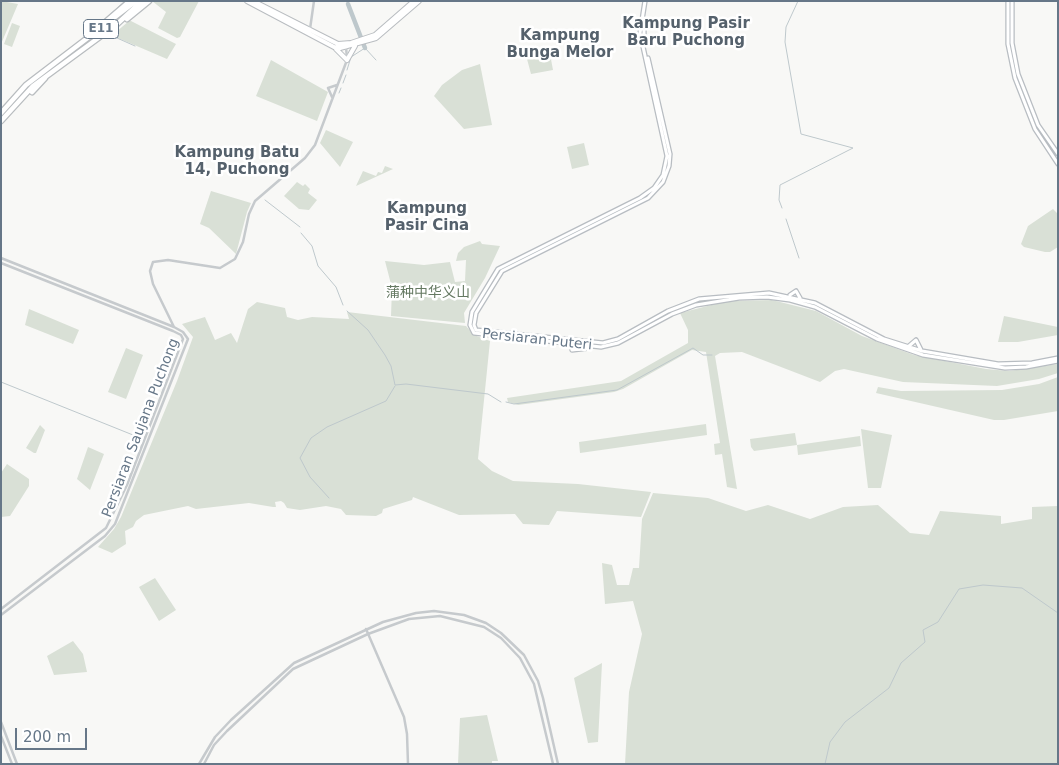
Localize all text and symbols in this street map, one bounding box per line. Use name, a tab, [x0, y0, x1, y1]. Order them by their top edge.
district label: Kampung Pasir Baru Puchong	[622, 15, 750, 50]
road number: E11	[84, 20, 118, 38]
district label: Kampung Bunga Melor	[507, 27, 613, 62]
district label: Kampung Batu 14, Puchong	[175, 144, 299, 179]
district label: Kampung Pasir Cina	[385, 200, 469, 235]
park label: 蒲种中华义山	[386, 285, 470, 301]
street label: Persiaran Puteri	[481, 326, 593, 354]
street label: Persiaran Saujana Puchong	[99, 336, 183, 520]
scale bar	[18, 718, 90, 750]
text: 200 m	[23, 728, 71, 746]

